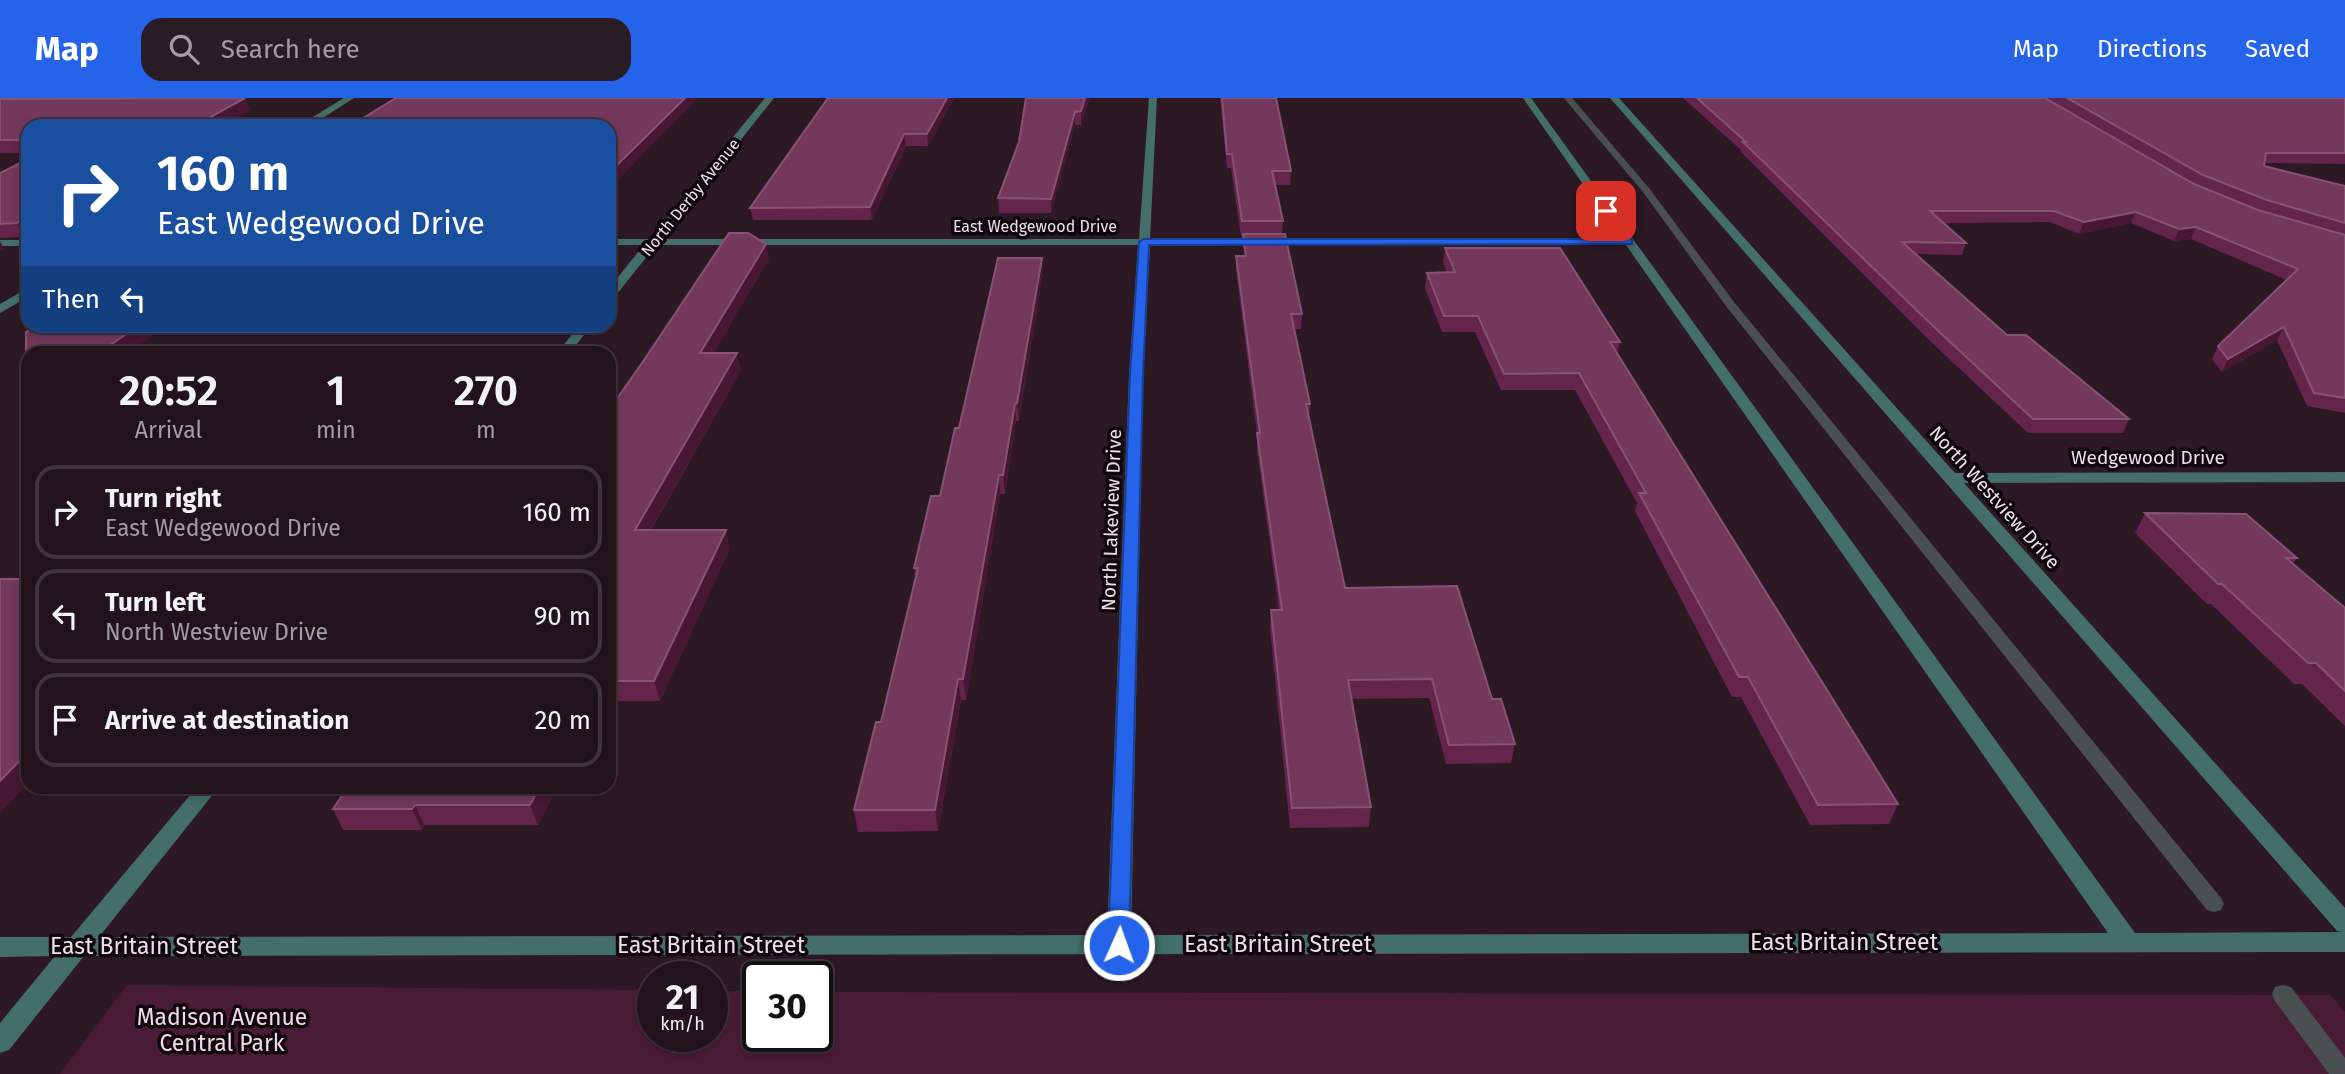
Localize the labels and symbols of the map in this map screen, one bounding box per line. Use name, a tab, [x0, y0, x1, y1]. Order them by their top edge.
street label: North Derby Avenue	[637, 135, 744, 260]
pin	[1576, 181, 1636, 241]
street label: East Wedgewood Drive	[953, 217, 1117, 236]
street label: North Westview Drive	[1924, 421, 2065, 573]
street label: North Lakeview Drive	[1097, 429, 1126, 611]
street label: Wedgewood Drive	[2071, 446, 2225, 469]
position arrow	[1082, 908, 1156, 982]
street label: East Britain Street	[1750, 928, 1939, 956]
street label: East Britain Street	[1184, 930, 1373, 958]
street label: East Britain Street	[617, 931, 806, 959]
street label: East Britain Street	[50, 932, 239, 960]
speed limit sign: 30	[742, 961, 833, 1052]
park label: Madison Avenue Central Park	[137, 1003, 307, 1057]

